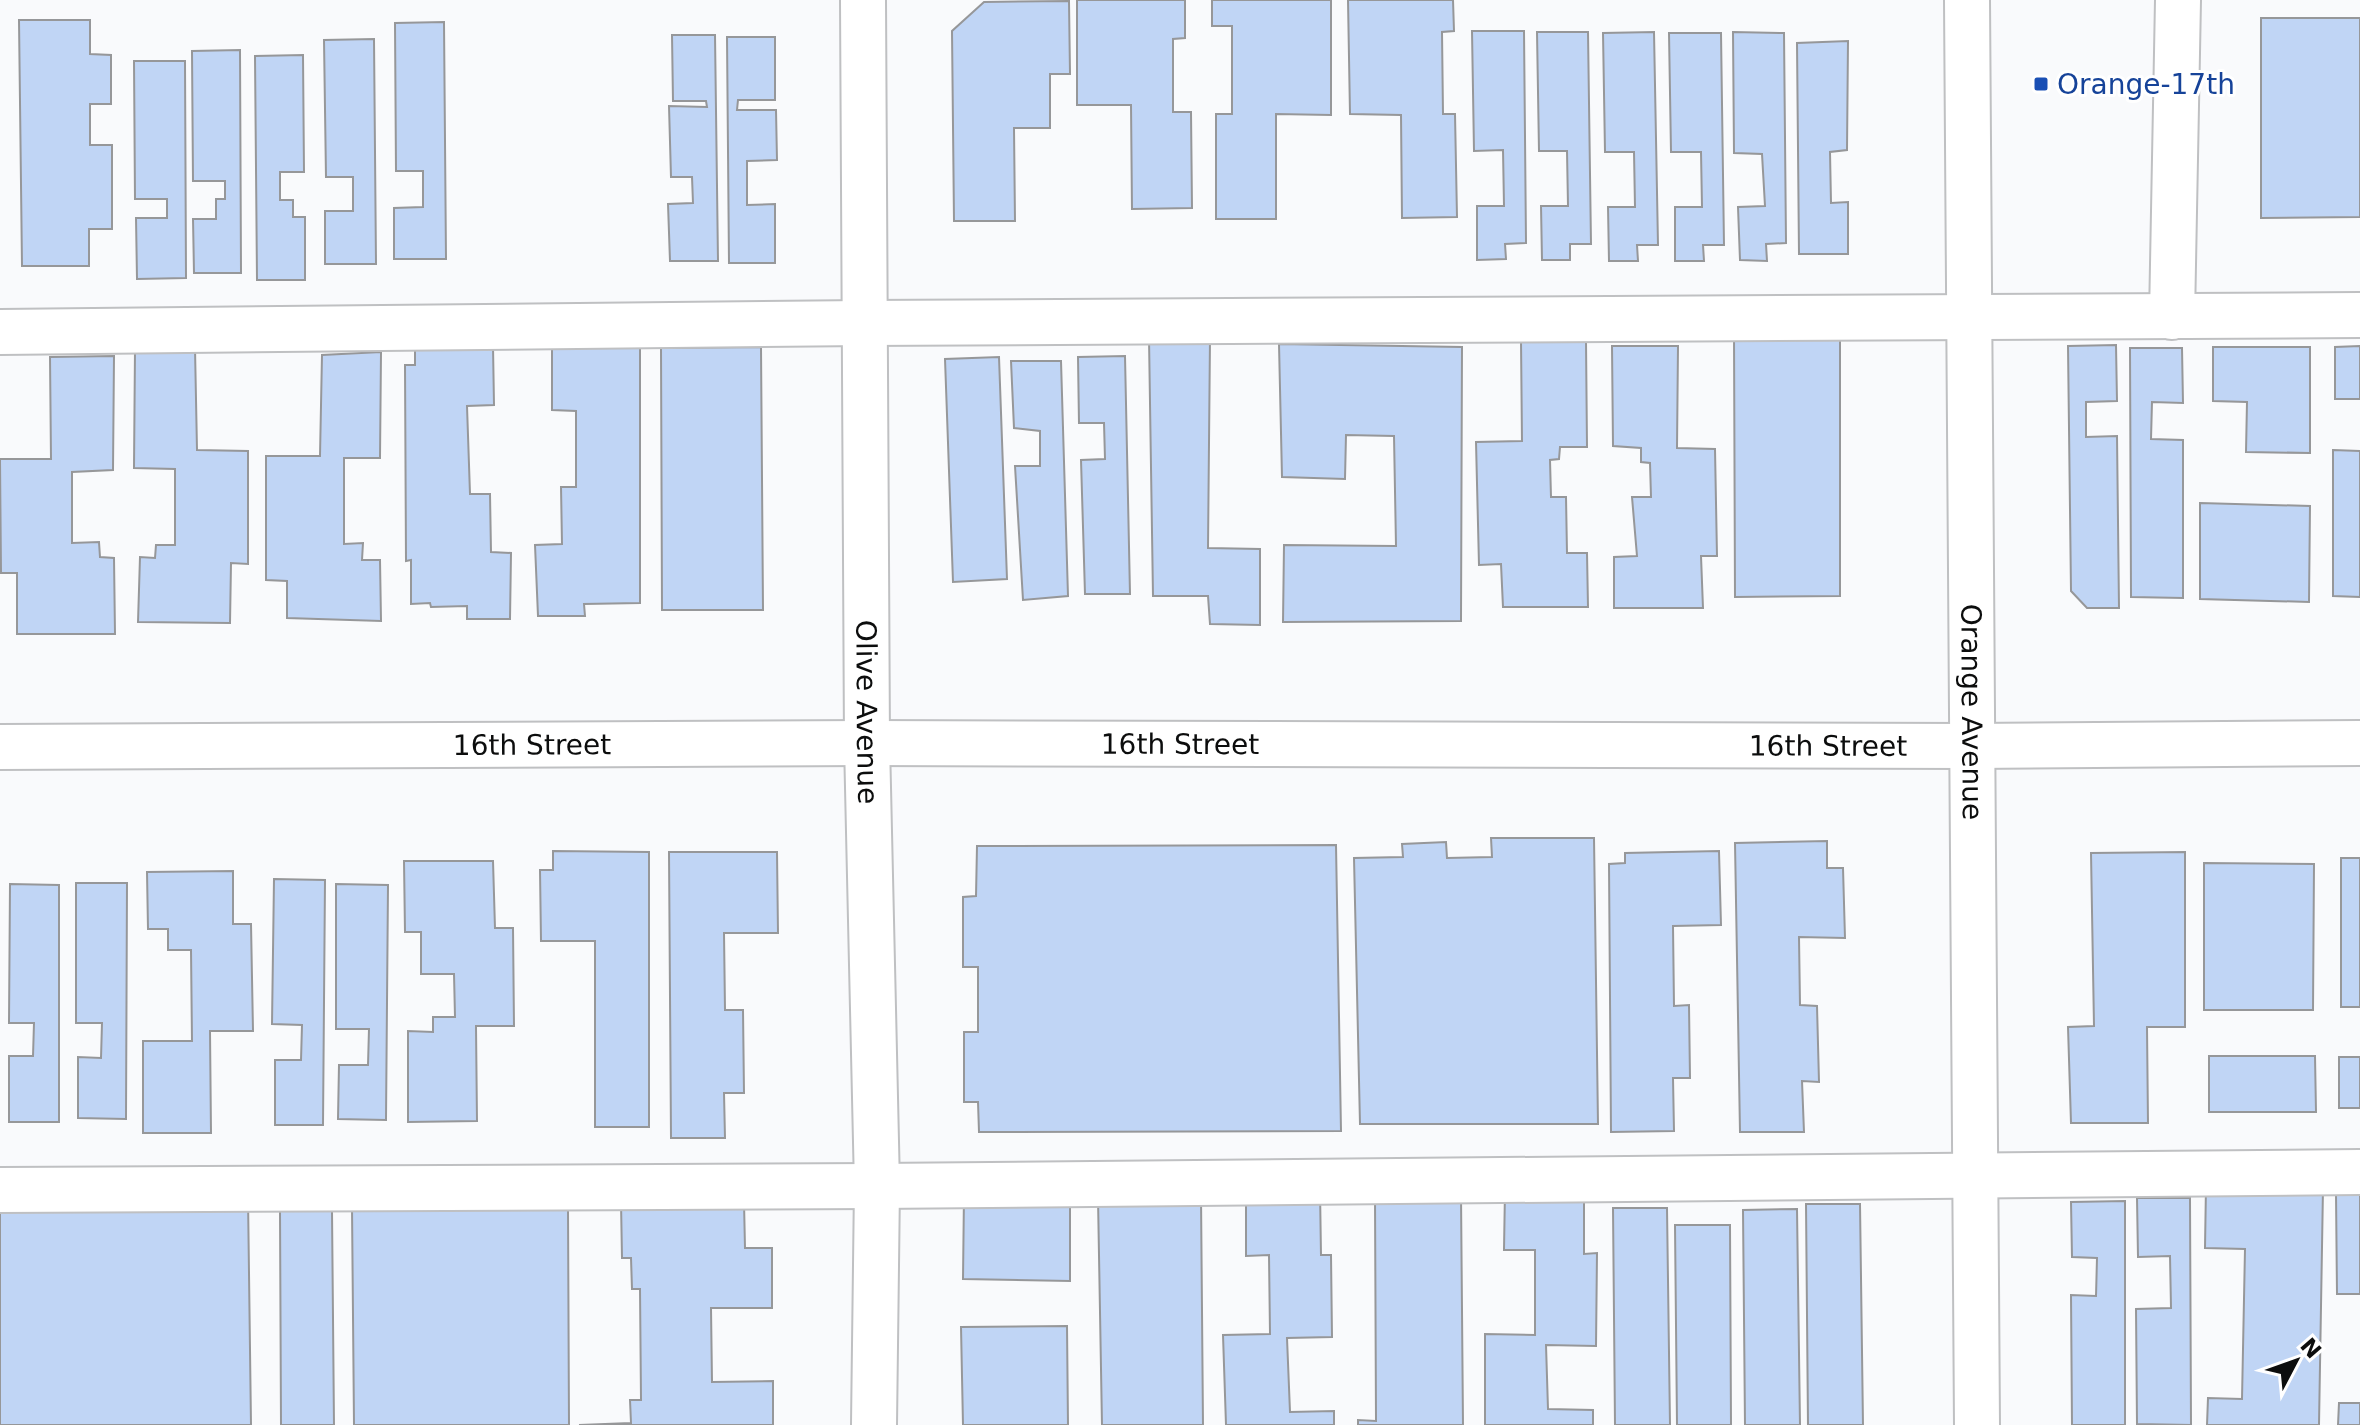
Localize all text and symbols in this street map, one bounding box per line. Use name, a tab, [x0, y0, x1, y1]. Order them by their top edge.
place label: Orange-17th	[2057, 68, 2235, 101]
marker: Orange-17th	[2032, 75, 2050, 93]
street label: Orange Avenue	[1954, 604, 1989, 820]
street label: Olive Avenue	[849, 620, 884, 805]
street label: 16th Street	[453, 728, 611, 762]
street label: 16th Street	[1101, 728, 1259, 761]
street label: 16th Street	[1749, 729, 1907, 763]
north arrow	[2256, 1321, 2336, 1401]
text: N	[2295, 1333, 2326, 1363]

